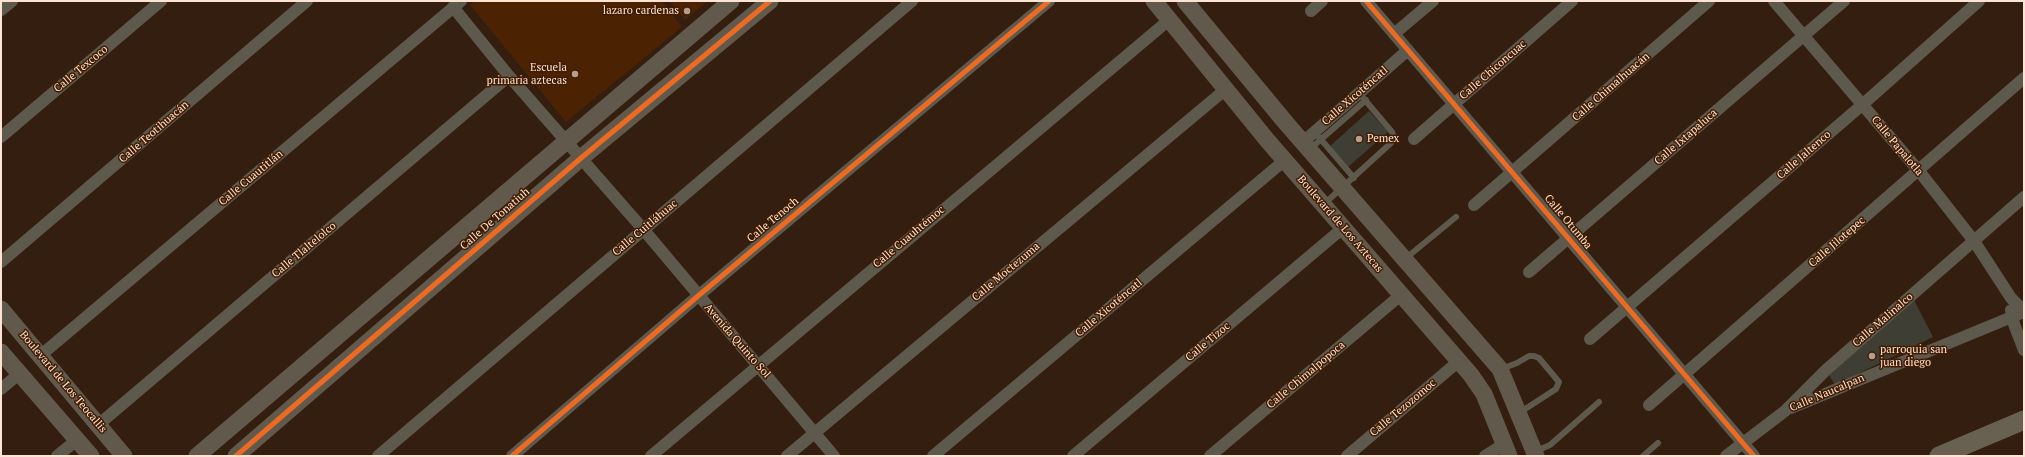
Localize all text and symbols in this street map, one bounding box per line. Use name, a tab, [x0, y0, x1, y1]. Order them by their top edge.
place label: lazaro cardenas	[603, 4, 679, 18]
marker: lazaro cardenas	[682, 6, 692, 16]
street label: Calle Chiconcuac	[1457, 37, 1529, 103]
street label: Calle Texcoco	[51, 43, 111, 95]
street label: Calle Chimalhuacán	[1570, 50, 1652, 124]
place label: Escuela primaria aztecas	[486, 61, 567, 87]
street label: Calle Xicoténcatl	[1319, 64, 1391, 128]
marker: Escuela primaria aztecas	[570, 69, 580, 79]
street label: Calle Teotihuacán	[116, 98, 192, 166]
street label: Calle Ixtapaluca	[1652, 106, 1720, 168]
street label: Calle Papalotla	[1868, 114, 1926, 178]
street label: Calle Jaltenco	[1774, 128, 1834, 182]
place label: Pemex	[1367, 132, 1399, 146]
marker: Pemex	[1354, 134, 1364, 144]
street label: Calle Cuautitlán	[216, 147, 286, 209]
street label: Boulevard de Los Aztecas	[1294, 173, 1386, 275]
street label: Calle De Tonatiuh	[457, 185, 533, 253]
street label: Calle Otumba	[1541, 192, 1595, 252]
street label: Calle Tenoch	[745, 195, 801, 245]
street label: Calle Cuitláhuac	[610, 197, 680, 259]
street label: Calle Cuauhtémoc	[870, 203, 948, 271]
street label: Calle Jilotepec	[1806, 214, 1868, 270]
street label: Calle Tlaltelolco	[269, 219, 339, 281]
street label: Calle Moctezuma	[969, 240, 1043, 304]
street label: Calle Xicoténcatl	[1073, 276, 1145, 340]
street label: Calle Malinalco	[1850, 290, 1916, 350]
street label: Avenida Quinto Sol	[701, 301, 773, 381]
street label: Calle Tizoc	[1183, 320, 1233, 364]
street label: Boulevard de Los Teocallis	[17, 328, 109, 436]
street label: Calle Chimalpopoca	[1264, 338, 1348, 412]
place label: parroquia san juan diego	[1880, 343, 1947, 369]
marker: parroquia san juan diego	[1867, 351, 1877, 361]
street label: Calle Naucalpan	[1788, 371, 1866, 415]
street label: Calle Tezozomoc	[1367, 377, 1439, 439]

